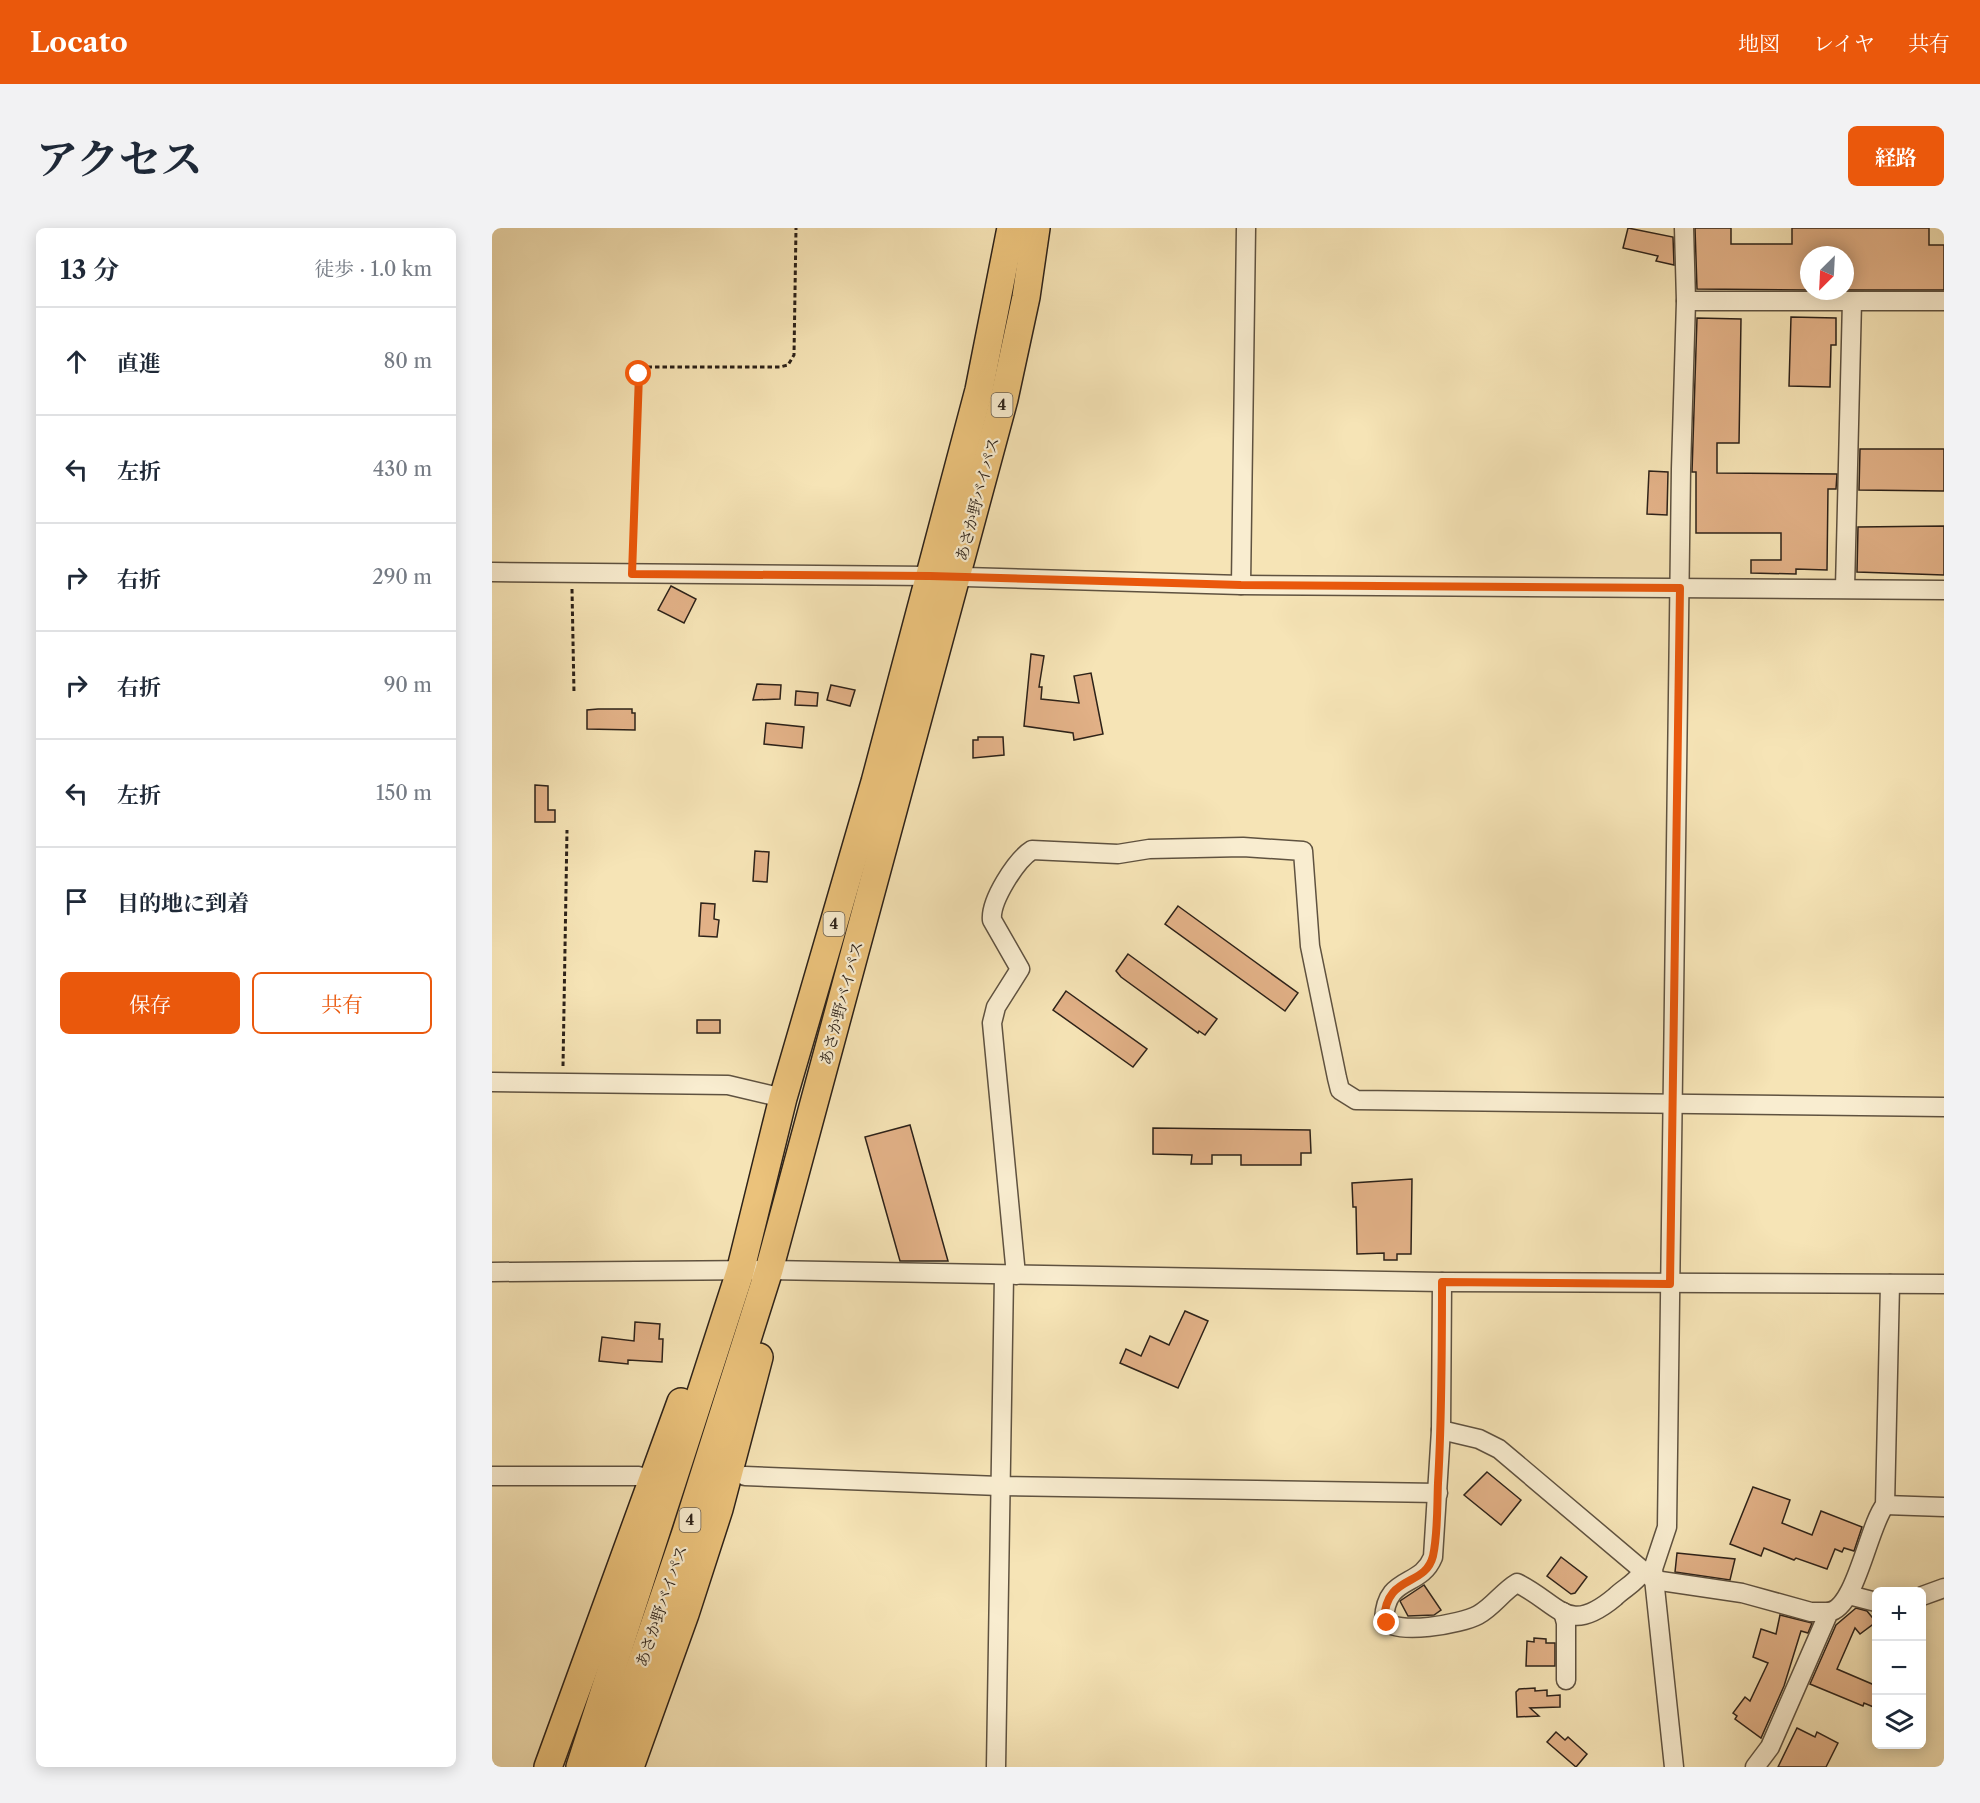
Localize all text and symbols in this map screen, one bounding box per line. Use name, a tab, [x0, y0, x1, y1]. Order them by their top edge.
text: Locato	[30, 25, 128, 59]
text: 地図	[1738, 31, 1780, 56]
text: レイヤ	[1813, 31, 1875, 56]
text: 共有	[1908, 31, 1950, 56]
button: 経路	[1848, 126, 1944, 186]
text: アクセス	[36, 133, 203, 185]
north arrow	[1800, 246, 1854, 300]
text: 13 分	[60, 254, 119, 286]
text: 徒歩 · 1.0 km	[314, 257, 432, 281]
icon: ahead	[60, 345, 93, 378]
text: 80 m	[384, 349, 432, 373]
text: 直進	[117, 350, 161, 377]
route start	[625, 360, 651, 386]
road number: 4	[992, 393, 1012, 417]
street label: あさか野バイパス	[951, 435, 1003, 563]
icon: left	[60, 453, 93, 486]
text: 430 m	[373, 457, 432, 481]
text: 左折	[117, 458, 161, 485]
icon: right	[60, 561, 93, 594]
text: 290 m	[372, 565, 432, 589]
text: 右折	[117, 566, 161, 593]
icon: right	[60, 669, 93, 702]
text: 90 m	[384, 673, 432, 697]
text: 右折	[117, 674, 161, 701]
icon: left	[60, 777, 93, 810]
text: 150 m	[376, 781, 432, 805]
text: 左折	[117, 782, 161, 809]
icon: arrive	[60, 885, 93, 918]
text: 目的地に到着	[117, 890, 249, 917]
road number: 4	[824, 912, 844, 936]
street label: あさか野バイパス	[815, 939, 867, 1067]
button: 保存	[60, 972, 240, 1034]
button: 共有	[252, 972, 432, 1034]
road number: 4	[680, 1508, 700, 1532]
street label: あさか野バイパス	[631, 1542, 691, 1670]
map controls	[1872, 1587, 1926, 1749]
button: +	[1872, 1587, 1926, 1641]
route end	[1373, 1609, 1399, 1635]
button: −	[1872, 1641, 1926, 1695]
button: layers	[1872, 1695, 1926, 1749]

